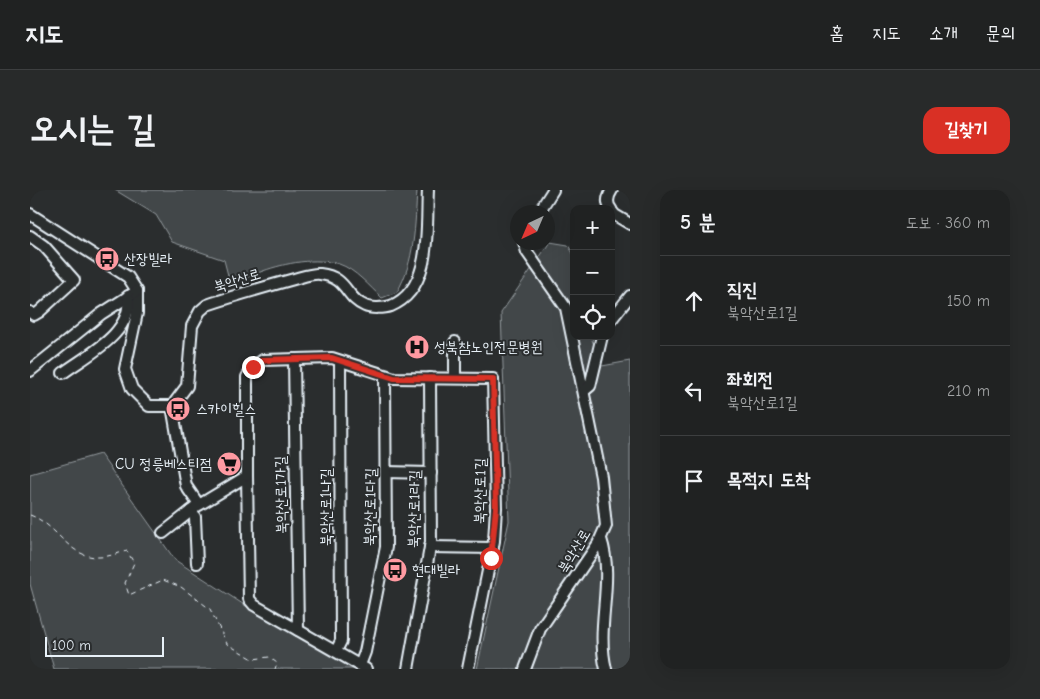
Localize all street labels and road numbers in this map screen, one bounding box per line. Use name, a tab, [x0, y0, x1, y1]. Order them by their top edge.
street label: 북악산로	[211, 264, 263, 296]
street label: 북악산로1가길	[271, 456, 291, 534]
street label: 북악산로1길	[470, 458, 490, 524]
street label: 북악산로1나길	[317, 468, 335, 546]
street label: 북악산로1다길	[360, 468, 380, 546]
street label: 북악산로1라길	[404, 470, 424, 548]
street label: 북악산로	[554, 526, 594, 576]

